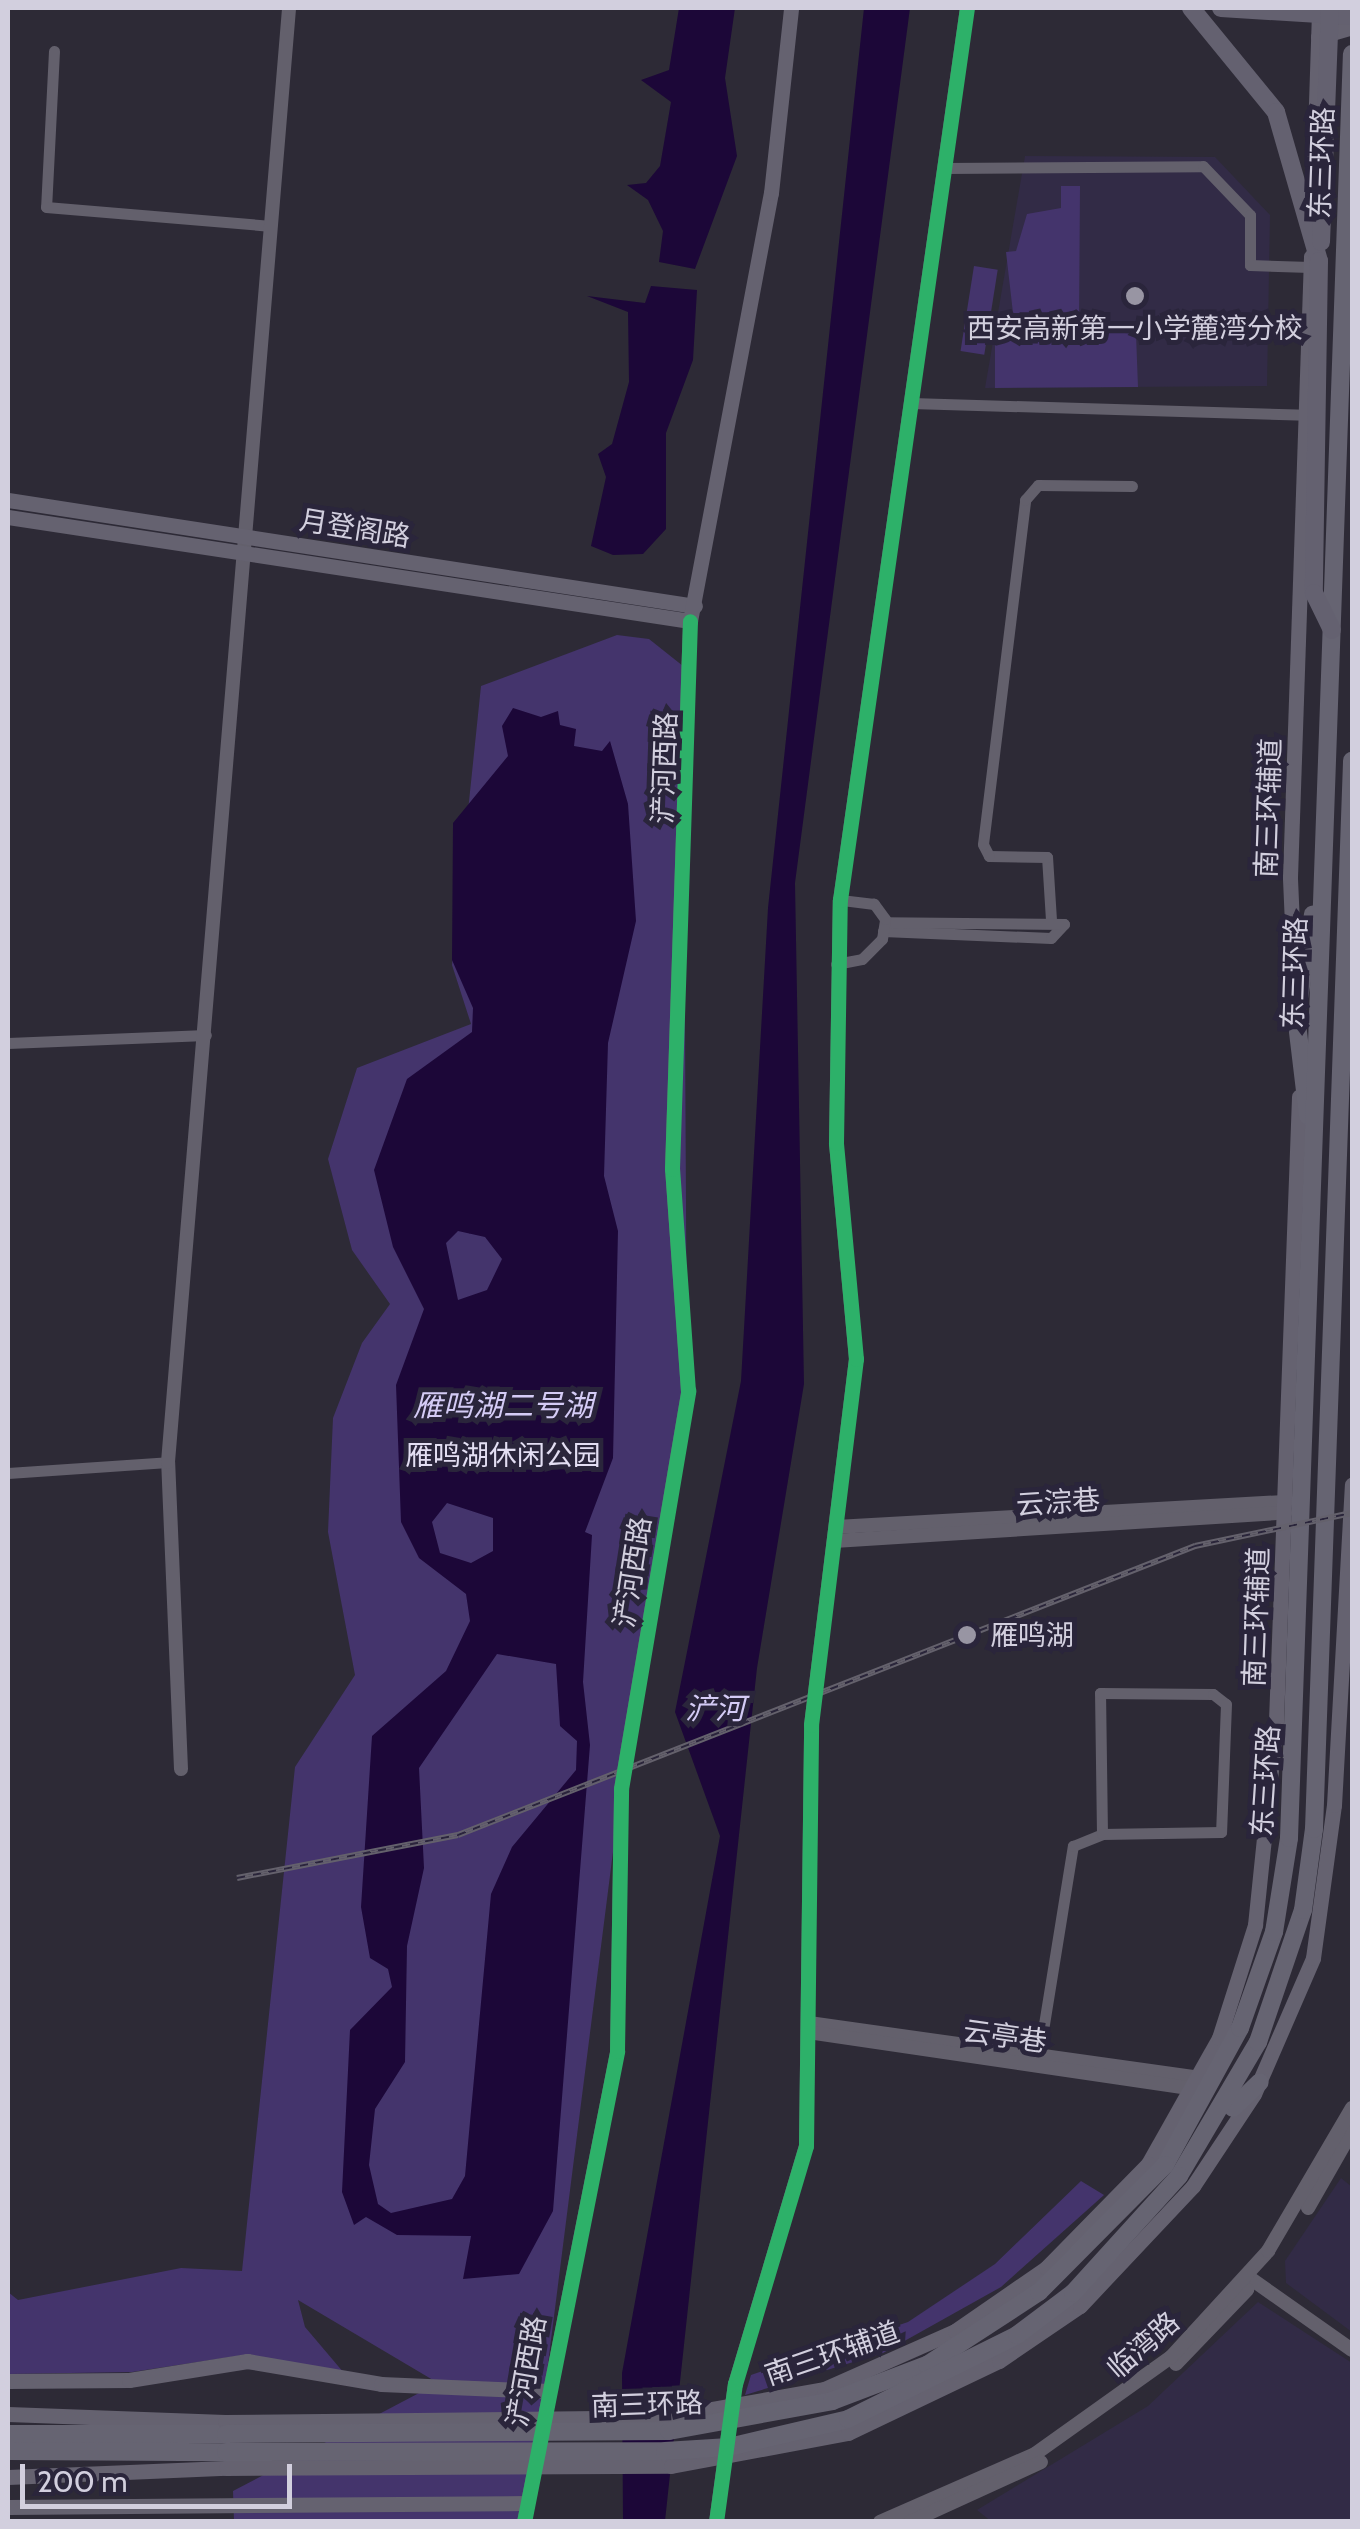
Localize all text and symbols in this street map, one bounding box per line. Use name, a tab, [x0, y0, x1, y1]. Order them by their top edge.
street label: 东三环路	[1302, 106, 1340, 220]
marker: 西安高新第一小学麓湾分校	[1124, 285, 1146, 307]
place label: 西安高新第一小学麓湾分校	[967, 311, 1303, 345]
street label: 月登阁路	[297, 503, 413, 553]
street label: 浐河西路	[645, 711, 683, 825]
street label: 南三环辅道	[1249, 737, 1287, 879]
street label: 东三环路	[1275, 916, 1313, 1030]
water label: 雁鸣湖二号湖	[413, 1388, 593, 1424]
park label: 雁鸣湖休闲公园	[405, 1438, 601, 1472]
street label: 云淙巷	[1015, 1482, 1101, 1522]
street label: 浐河西路	[607, 1514, 657, 1630]
street label: 南三环辅道	[1237, 1546, 1275, 1688]
place label: 雁鸣湖	[990, 1618, 1074, 1652]
marker: 雁鸣湖	[954, 1622, 980, 1648]
water label: 浐河	[685, 1691, 745, 1727]
street label: 东三环路	[1244, 1724, 1286, 1838]
street label: 云亭巷	[961, 2014, 1049, 2058]
street label: 临湾路	[1100, 2305, 1186, 2385]
street label: 浐河西路	[500, 2313, 552, 2429]
street label: 南三环辅道	[760, 2314, 904, 2392]
street label: 南三环路	[590, 2385, 704, 2423]
scale bar	[25, 2444, 298, 2506]
text: 200 m	[37, 2463, 128, 2500]

